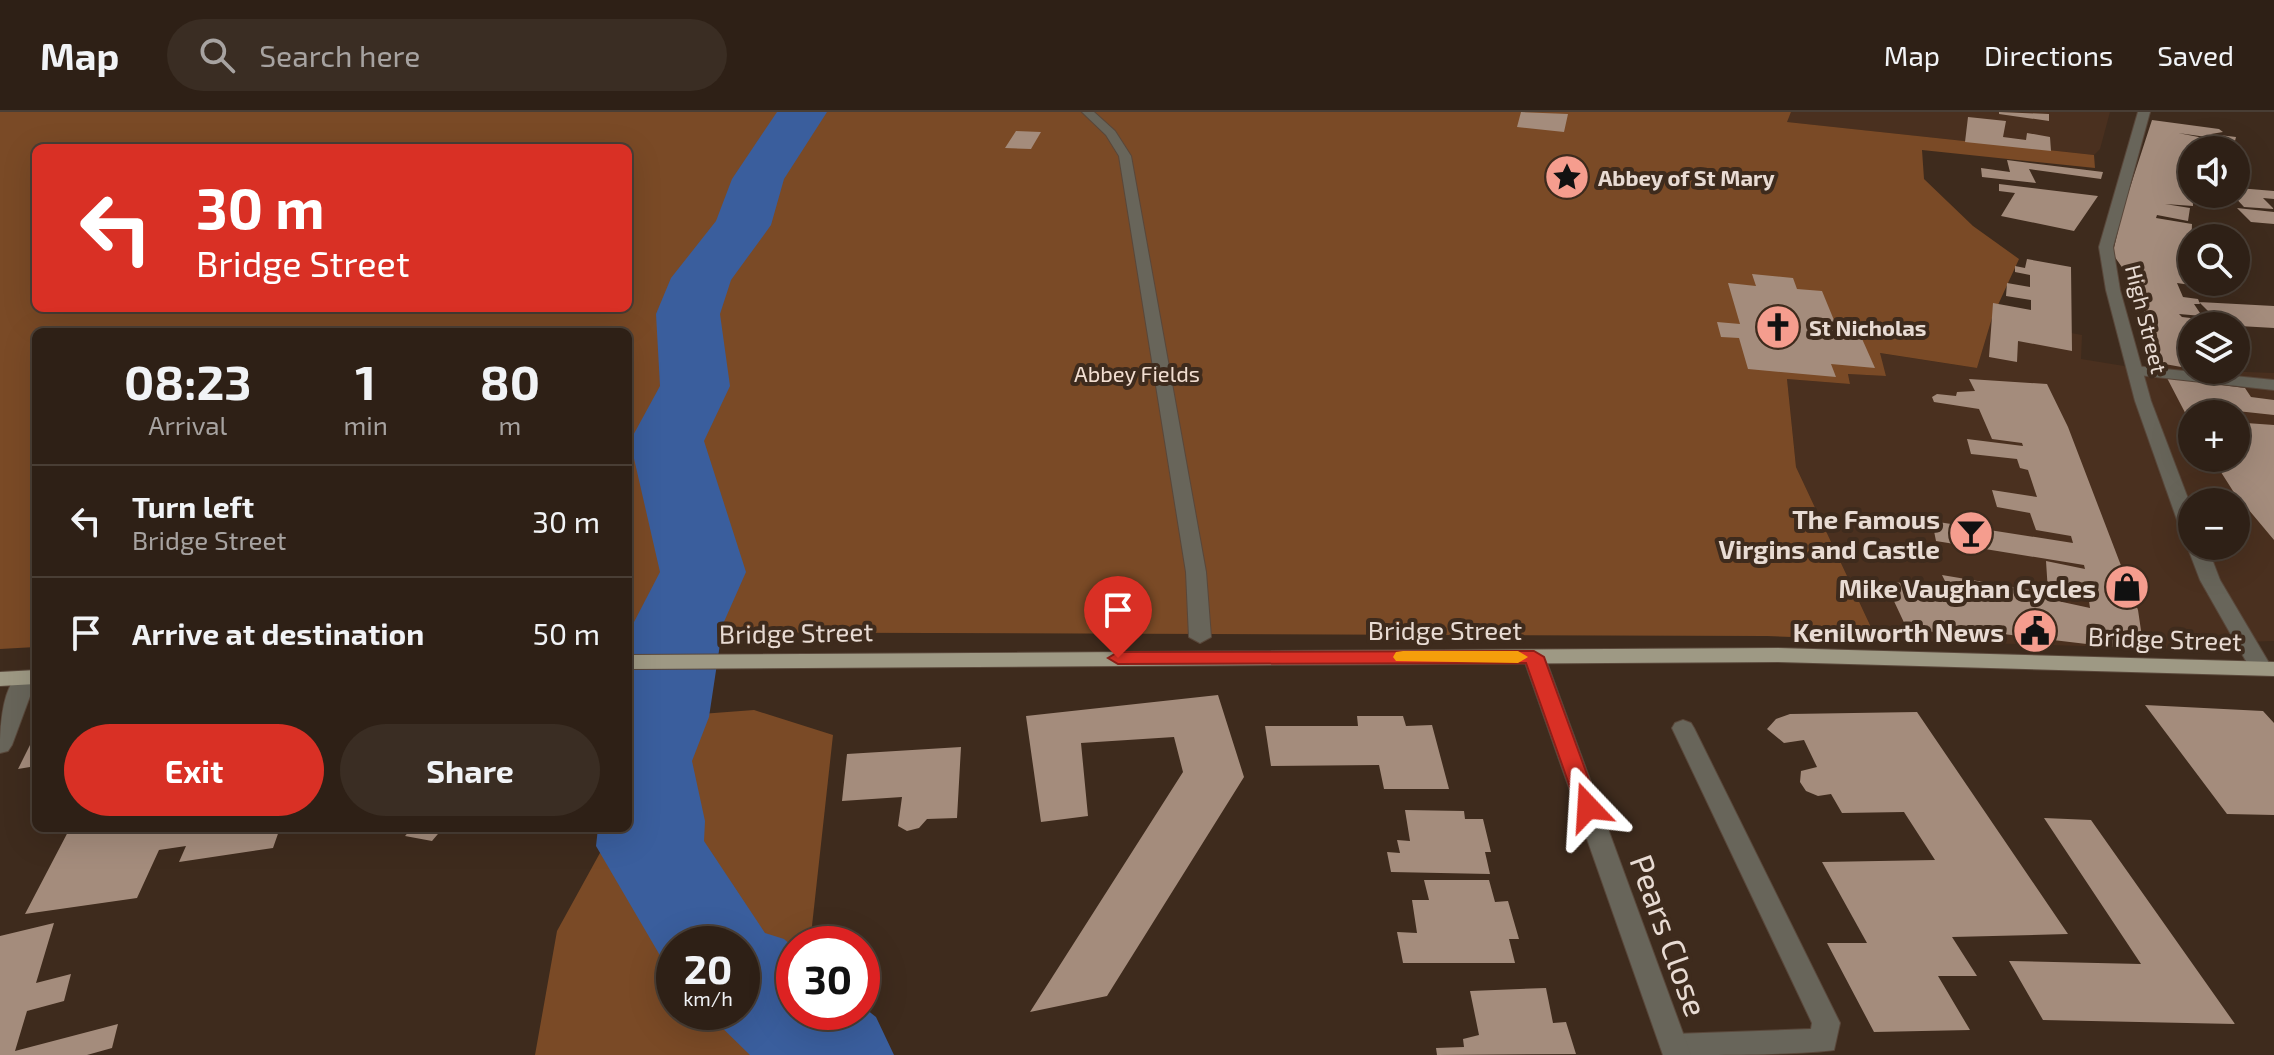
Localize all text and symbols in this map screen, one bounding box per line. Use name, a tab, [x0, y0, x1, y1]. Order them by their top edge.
search box	[167, 19, 727, 91]
text: Map	[40, 32, 119, 78]
icon: search	[195, 33, 239, 77]
text: Search here	[259, 37, 420, 73]
text: Map	[1884, 38, 1940, 72]
text: Directions	[1984, 38, 2113, 72]
text: Saved	[2157, 38, 2234, 72]
map controls	[2178, 136, 2250, 560]
button: sound	[2178, 136, 2250, 208]
place icon: Abbey of St Mary	[1543, 153, 1591, 201]
place label: Abbey of St Mary	[1598, 164, 1775, 191]
text: 30 m	[196, 173, 325, 240]
icon: left	[64, 176, 168, 280]
button: search	[2178, 224, 2250, 296]
text: Bridge Street	[196, 241, 410, 284]
street label: High Street	[2121, 262, 2173, 376]
church icon: St Nicholas	[1754, 303, 1802, 351]
button: layers	[2178, 312, 2250, 384]
place label: St Nicholas	[1809, 314, 1926, 340]
text: 08:23	[124, 352, 252, 410]
text: 1	[355, 352, 376, 410]
text: 80	[480, 352, 540, 410]
park label: Abbey Fields	[1074, 360, 1200, 386]
button: +	[2178, 400, 2250, 472]
text: Arrival	[148, 409, 227, 440]
text: min	[344, 409, 388, 440]
text: m	[499, 409, 521, 440]
text: Turn left	[132, 488, 254, 524]
button: −	[2178, 488, 2250, 560]
icon: left	[64, 499, 108, 543]
text: 30 m	[532, 503, 600, 539]
place label: The Famous Virgins and Castle	[1718, 503, 1940, 564]
bar icon: The Famous Virgins and Castle	[1947, 509, 1995, 557]
text: Bridge Street	[132, 524, 286, 555]
shop icon: Mike Vaughan Cycles	[2103, 563, 2151, 611]
place label: Mike Vaughan Cycles	[1838, 572, 2096, 604]
pin	[1084, 576, 1152, 658]
icon: arrive	[1096, 588, 1140, 632]
public building icon: Kenilworth News	[2011, 607, 2059, 655]
icon: arrive	[64, 611, 108, 655]
street label: Bridge Street	[1368, 614, 1522, 645]
text: Arrive at destination	[132, 615, 424, 651]
text: 50 m	[533, 615, 600, 651]
street label: Bridge Street	[719, 615, 874, 649]
place label: Kenilworth News	[1793, 616, 2004, 647]
street label: Bridge Street	[2087, 620, 2243, 656]
button: Exit	[64, 724, 324, 816]
button: Share	[340, 724, 600, 816]
position arrow	[1546, 765, 1630, 849]
street label: Pears Close	[1623, 849, 1717, 1021]
speed limit sign: 30	[776, 926, 880, 1030]
text: 20	[684, 944, 732, 992]
text: km/h	[683, 986, 733, 1010]

